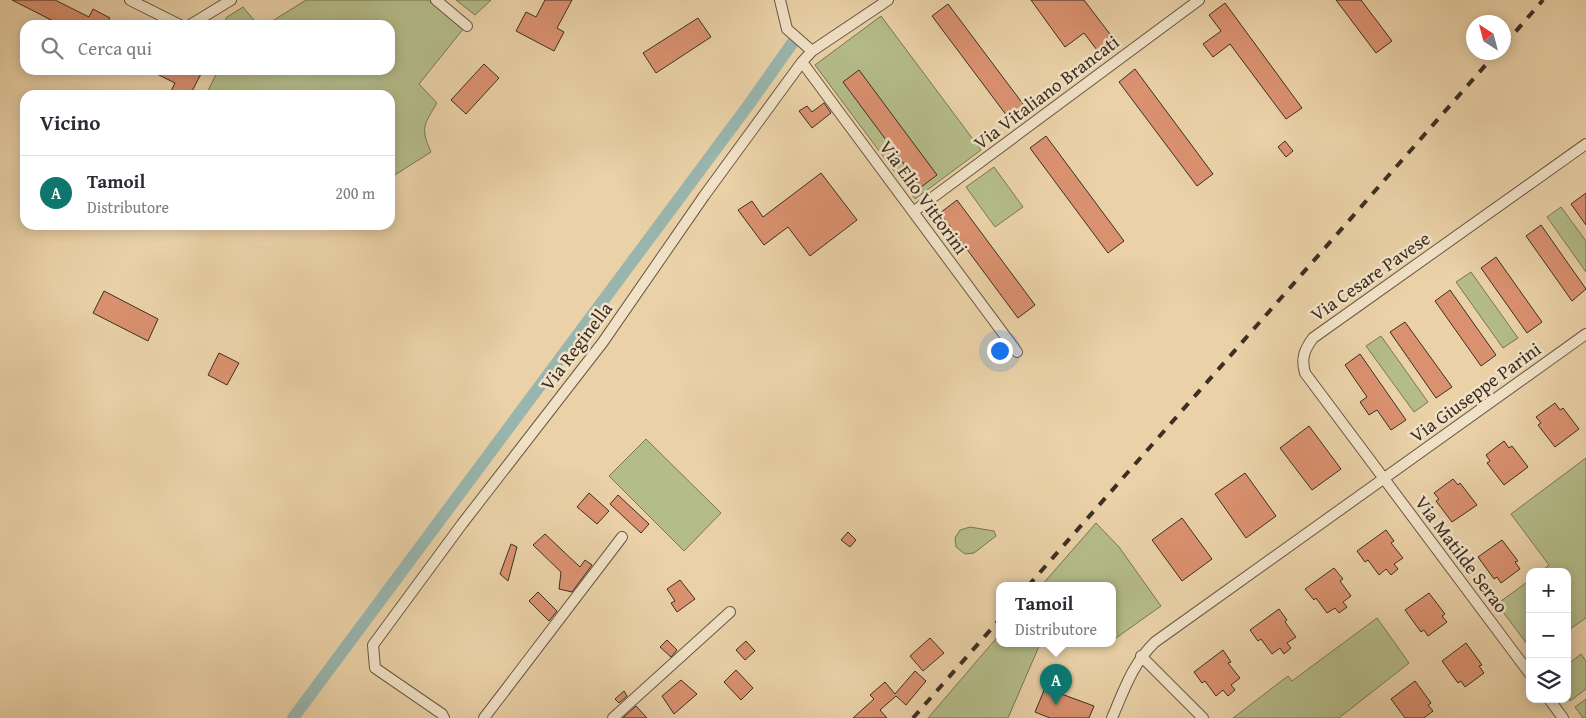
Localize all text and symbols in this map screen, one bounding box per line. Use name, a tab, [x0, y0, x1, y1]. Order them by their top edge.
north arrow	[1466, 15, 1511, 60]
search box	[20, 20, 395, 75]
street label: Via Vitaliano Brancati	[967, 28, 1125, 156]
icon: search	[38, 34, 66, 62]
text: Cerca qui	[78, 34, 152, 62]
text: Vicino	[40, 107, 100, 138]
street label: Via Elio Vittorini	[873, 134, 975, 260]
text: Tamoil	[87, 167, 145, 195]
text: A	[51, 181, 61, 205]
text: 200 m	[335, 181, 375, 205]
text: Distributore	[87, 195, 169, 219]
street label: Via Cesare Pavese	[1304, 224, 1436, 328]
street label: Via Reginella	[533, 296, 619, 396]
street label: Via Giuseppe Parini	[1404, 335, 1546, 449]
your location	[987, 338, 1013, 364]
street label: Via Matilde Serao	[1408, 489, 1516, 619]
map controls	[1526, 568, 1571, 703]
button: +	[1526, 568, 1571, 613]
popup	[996, 582, 1116, 647]
text: Tamoil	[1015, 589, 1073, 617]
button: −	[1526, 613, 1571, 658]
text: Distributore	[1015, 617, 1097, 641]
button: layers	[1526, 658, 1571, 703]
pin: A	[1040, 664, 1072, 705]

